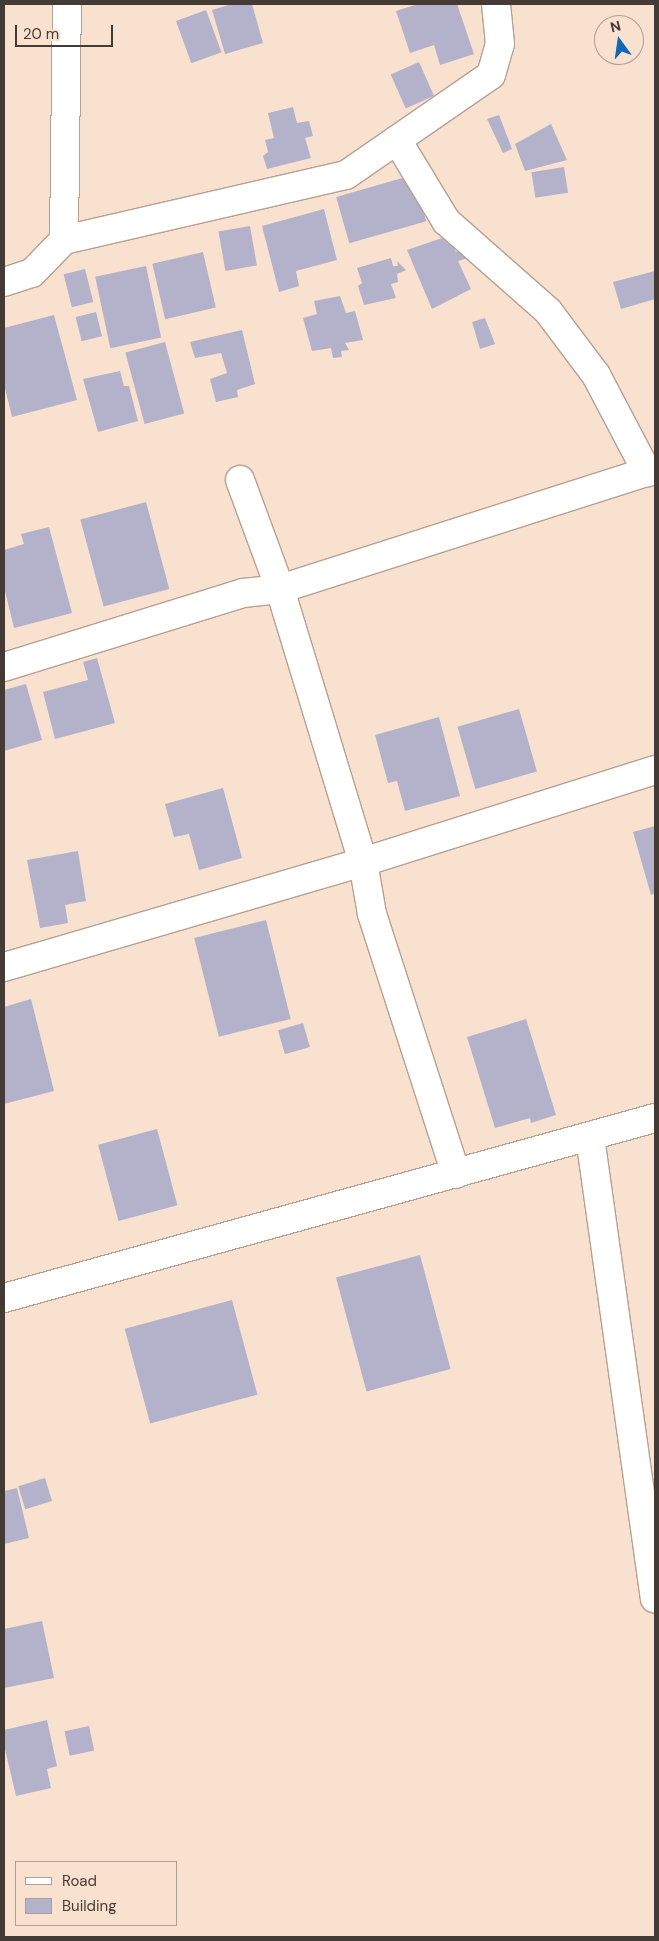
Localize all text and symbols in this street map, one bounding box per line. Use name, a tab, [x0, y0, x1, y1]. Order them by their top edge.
scale bar	[18, 15, 115, 47]
north arrow	[594, 15, 644, 65]
text: N	[608, 16, 623, 36]
text: 20 m	[23, 24, 59, 44]
legend	[15, 1861, 178, 1926]
text: Road	[62, 1871, 97, 1891]
text: Building	[62, 1896, 117, 1916]

